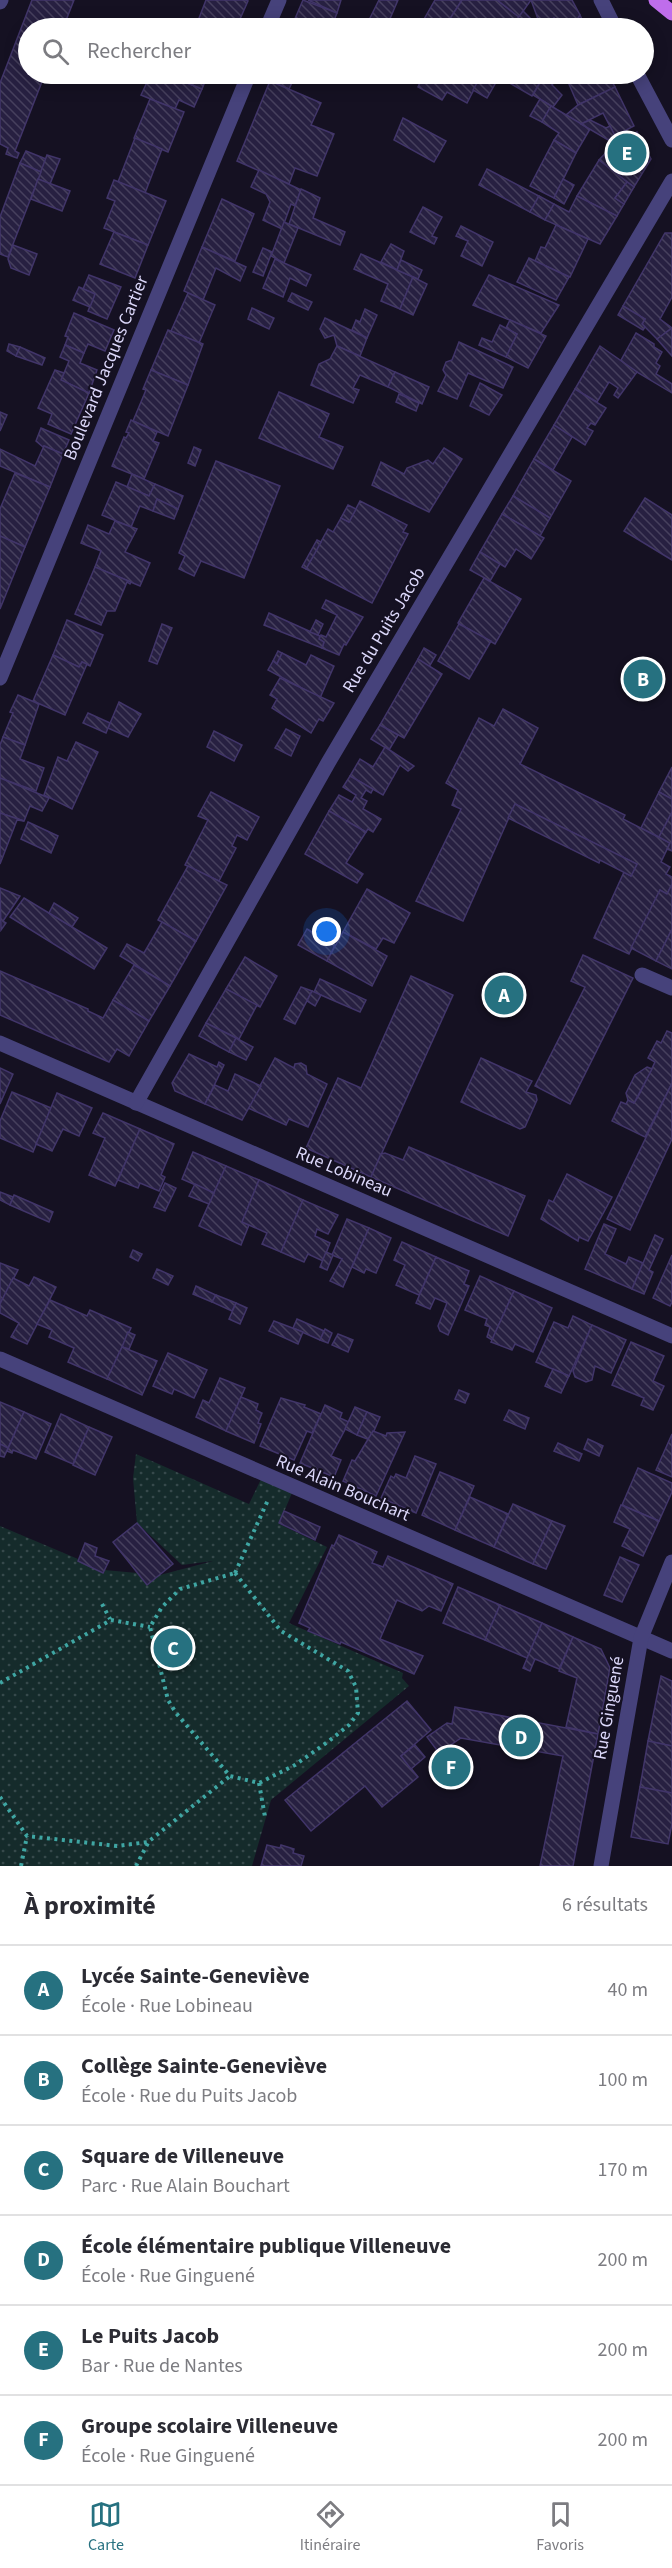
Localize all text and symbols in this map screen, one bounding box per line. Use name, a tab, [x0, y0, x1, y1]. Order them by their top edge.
search box	[18, 18, 654, 84]
icon: search	[39, 35, 72, 68]
text: Rechercher	[87, 35, 191, 67]
pin: E	[608, 130, 646, 176]
street label: Boulevard Jacques Cartier	[57, 271, 155, 464]
street label: Rue du Puits Jacob	[337, 562, 431, 698]
pin: B	[624, 656, 662, 702]
your location	[312, 917, 341, 946]
pin: A	[484, 972, 524, 1018]
street label: Rue Lobineau	[292, 1140, 396, 1204]
street label: Rue Alain Bouchart	[272, 1448, 414, 1528]
pin: C	[154, 1626, 192, 1670]
street label: Rue Ginguené	[588, 1654, 630, 1762]
pin: D	[502, 1714, 540, 1760]
pin: F	[432, 1744, 470, 1790]
text: À proximité	[24, 1887, 156, 1924]
text: 6 résultats	[562, 1891, 648, 1919]
text: Lycée Sainte-Geneviève	[81, 1960, 310, 1992]
text: A	[38, 1976, 49, 2004]
text: 40 m	[608, 1976, 648, 2004]
text: École · Rue Lobineau	[81, 1992, 253, 2020]
text: Collège Sainte-Geneviève	[81, 2050, 327, 2082]
text: B	[37, 2066, 50, 2094]
text: 100 m	[598, 2066, 648, 2094]
text: École · Rue du Puits Jacob	[81, 2082, 297, 2110]
text: Square de Villeneuve	[81, 2140, 284, 2172]
text: C	[38, 2156, 49, 2184]
text: 170 m	[598, 2156, 648, 2184]
text: Parc · Rue Alain Bouchart	[81, 2172, 290, 2200]
text: École élémentaire publique Villeneuve	[81, 2230, 451, 2262]
text: D	[37, 2246, 50, 2274]
text: 200 m	[598, 2246, 648, 2274]
text: École · Rue Ginguené	[81, 2262, 255, 2290]
text: Le Puits Jacob	[81, 2320, 219, 2352]
text: E	[38, 2336, 49, 2364]
text: 200 m	[598, 2336, 648, 2364]
text: Bar · Rue de Nantes	[81, 2352, 243, 2380]
text: Groupe scolaire Villeneuve	[81, 2410, 338, 2442]
text: F	[38, 2426, 49, 2454]
text: 200 m	[598, 2426, 648, 2454]
text: École · Rue Ginguené	[81, 2442, 255, 2470]
tab: Carte	[88, 2498, 124, 2556]
tab: Itinéraire	[300, 2498, 360, 2556]
tab: Favoris	[536, 2498, 584, 2556]

